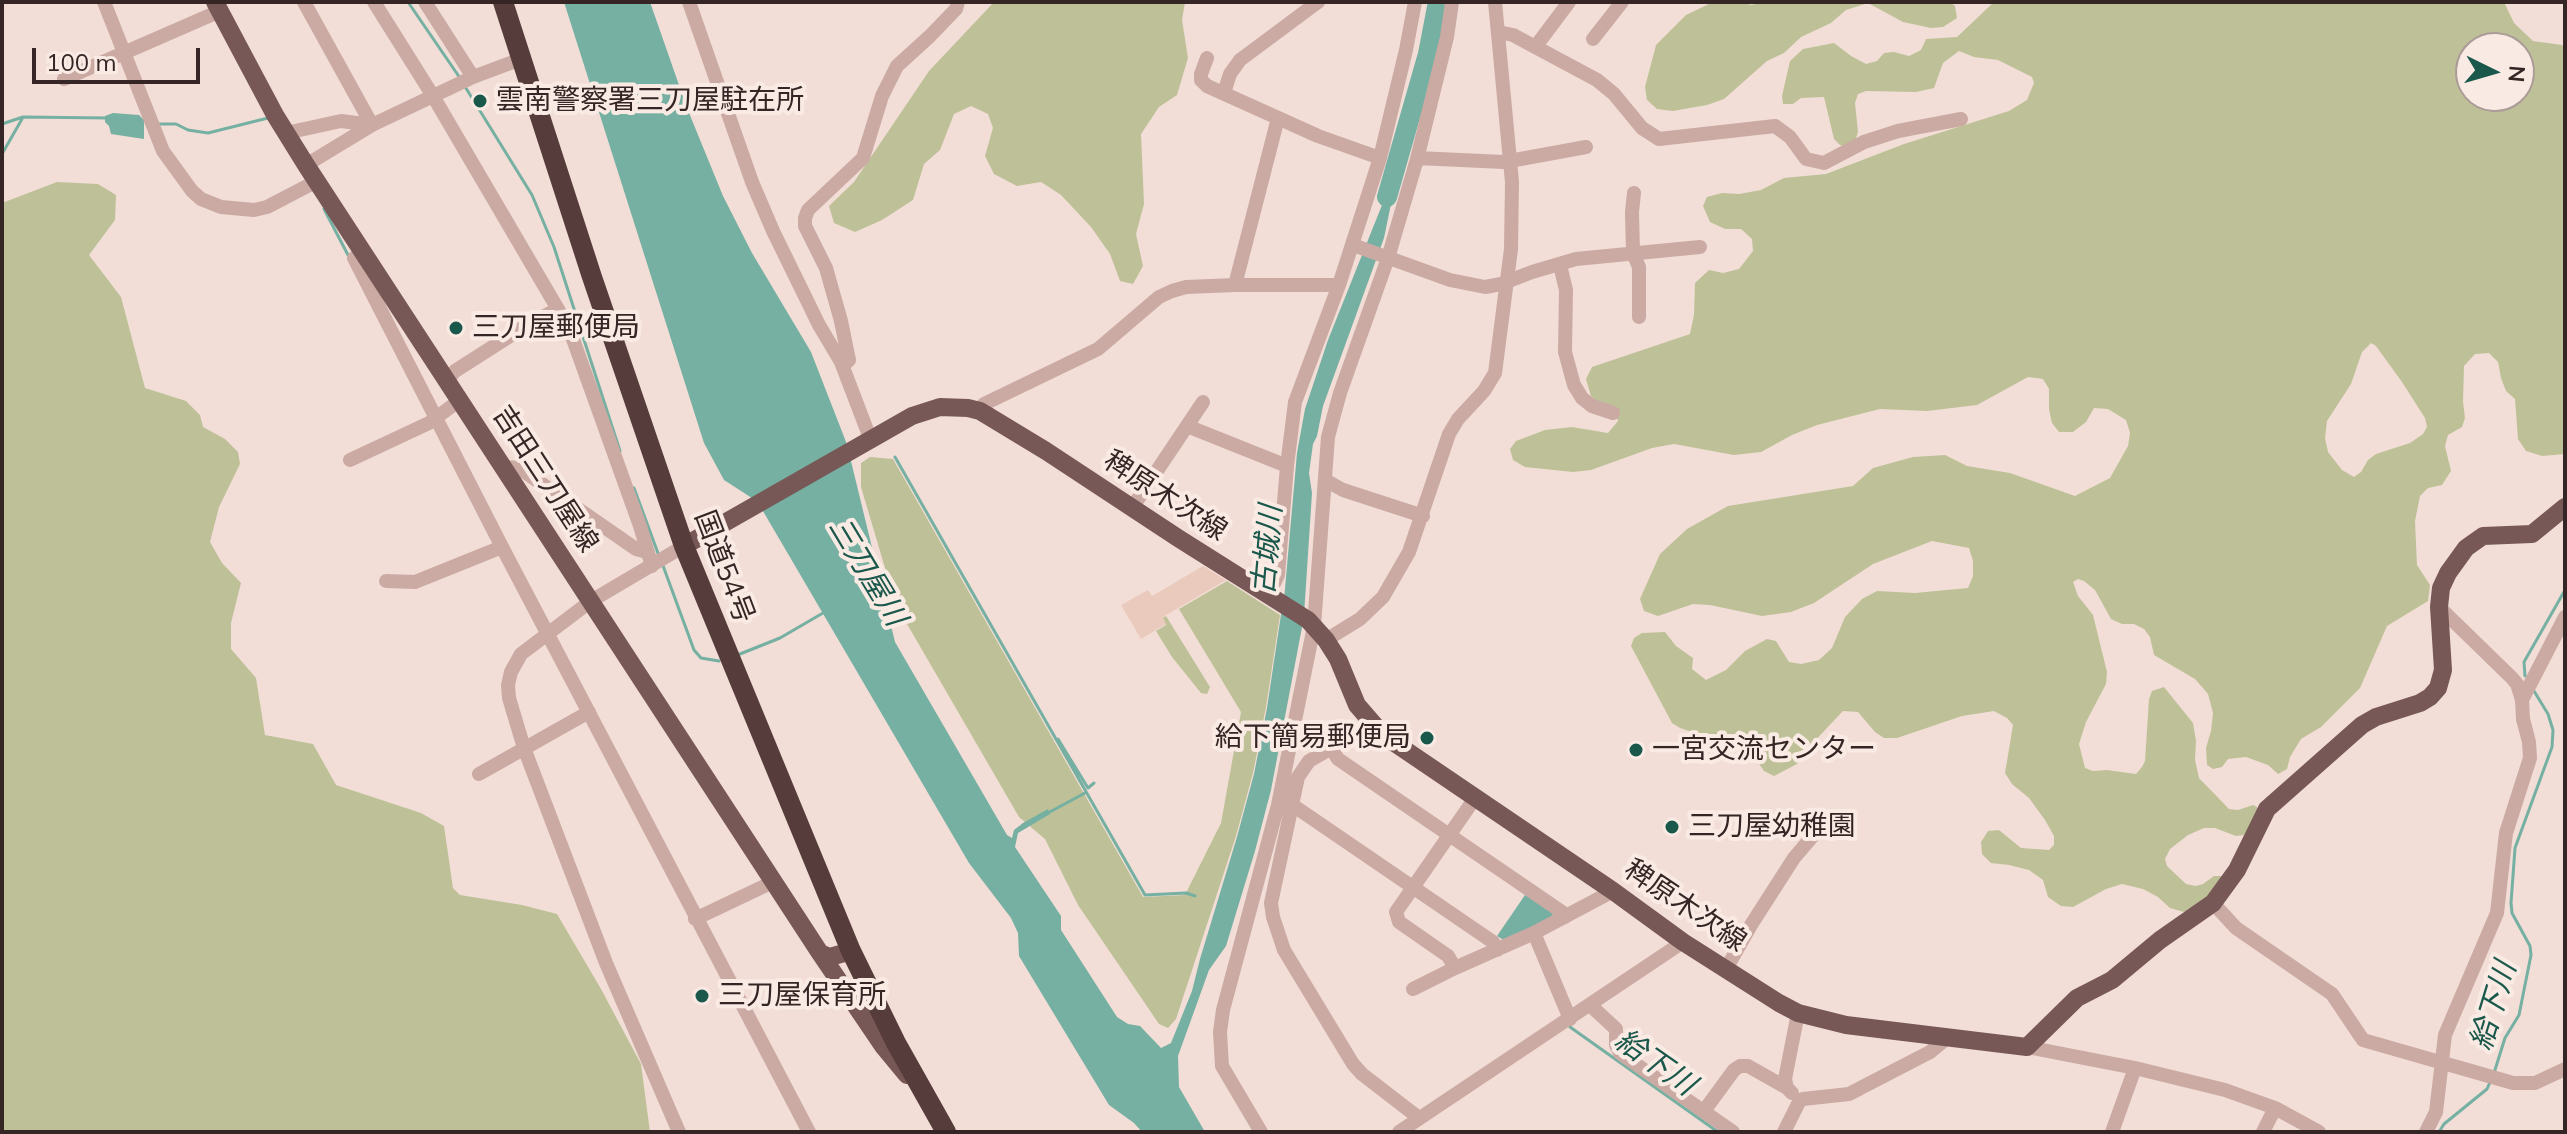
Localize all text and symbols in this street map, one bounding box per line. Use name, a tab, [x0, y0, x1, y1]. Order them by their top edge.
scale bar	[36, 32, 204, 82]
north arrow	[2455, 32, 2535, 112]
text: 100 m	[46, 47, 117, 77]
text: N	[2502, 64, 2532, 83]
place label: 雲南警察署三刀屋駐在所	[496, 84, 804, 118]
marker: 雲南警察署三刀屋駐在所	[471, 92, 489, 110]
place label: 三刀屋郵便局	[472, 311, 640, 345]
marker: 三刀屋郵便局	[447, 319, 465, 337]
street label: 吉田三刀屋線	[485, 399, 605, 559]
street label: 稗原木次線	[1097, 444, 1233, 548]
water label: 古城川	[1246, 504, 1290, 596]
street label: 国道54号	[687, 506, 761, 628]
water label: 三刀屋川	[821, 511, 913, 633]
place label: 給下簡易郵便局	[1215, 721, 1411, 755]
marker: 給下簡易郵便局	[1418, 729, 1436, 747]
place label: 一宮交流センター	[1652, 733, 1876, 767]
marker: 一宮交流センター	[1627, 741, 1645, 759]
place label: 三刀屋幼稚園	[1688, 810, 1856, 844]
marker: 三刀屋幼稚園	[1663, 818, 1681, 836]
street label: 稗原木次線	[1618, 853, 1752, 959]
water label: 給下川	[2464, 958, 2524, 1054]
place label: 三刀屋保育所	[718, 979, 886, 1013]
marker: 三刀屋保育所	[693, 987, 711, 1005]
water label: 給下川	[1608, 1022, 1702, 1104]

